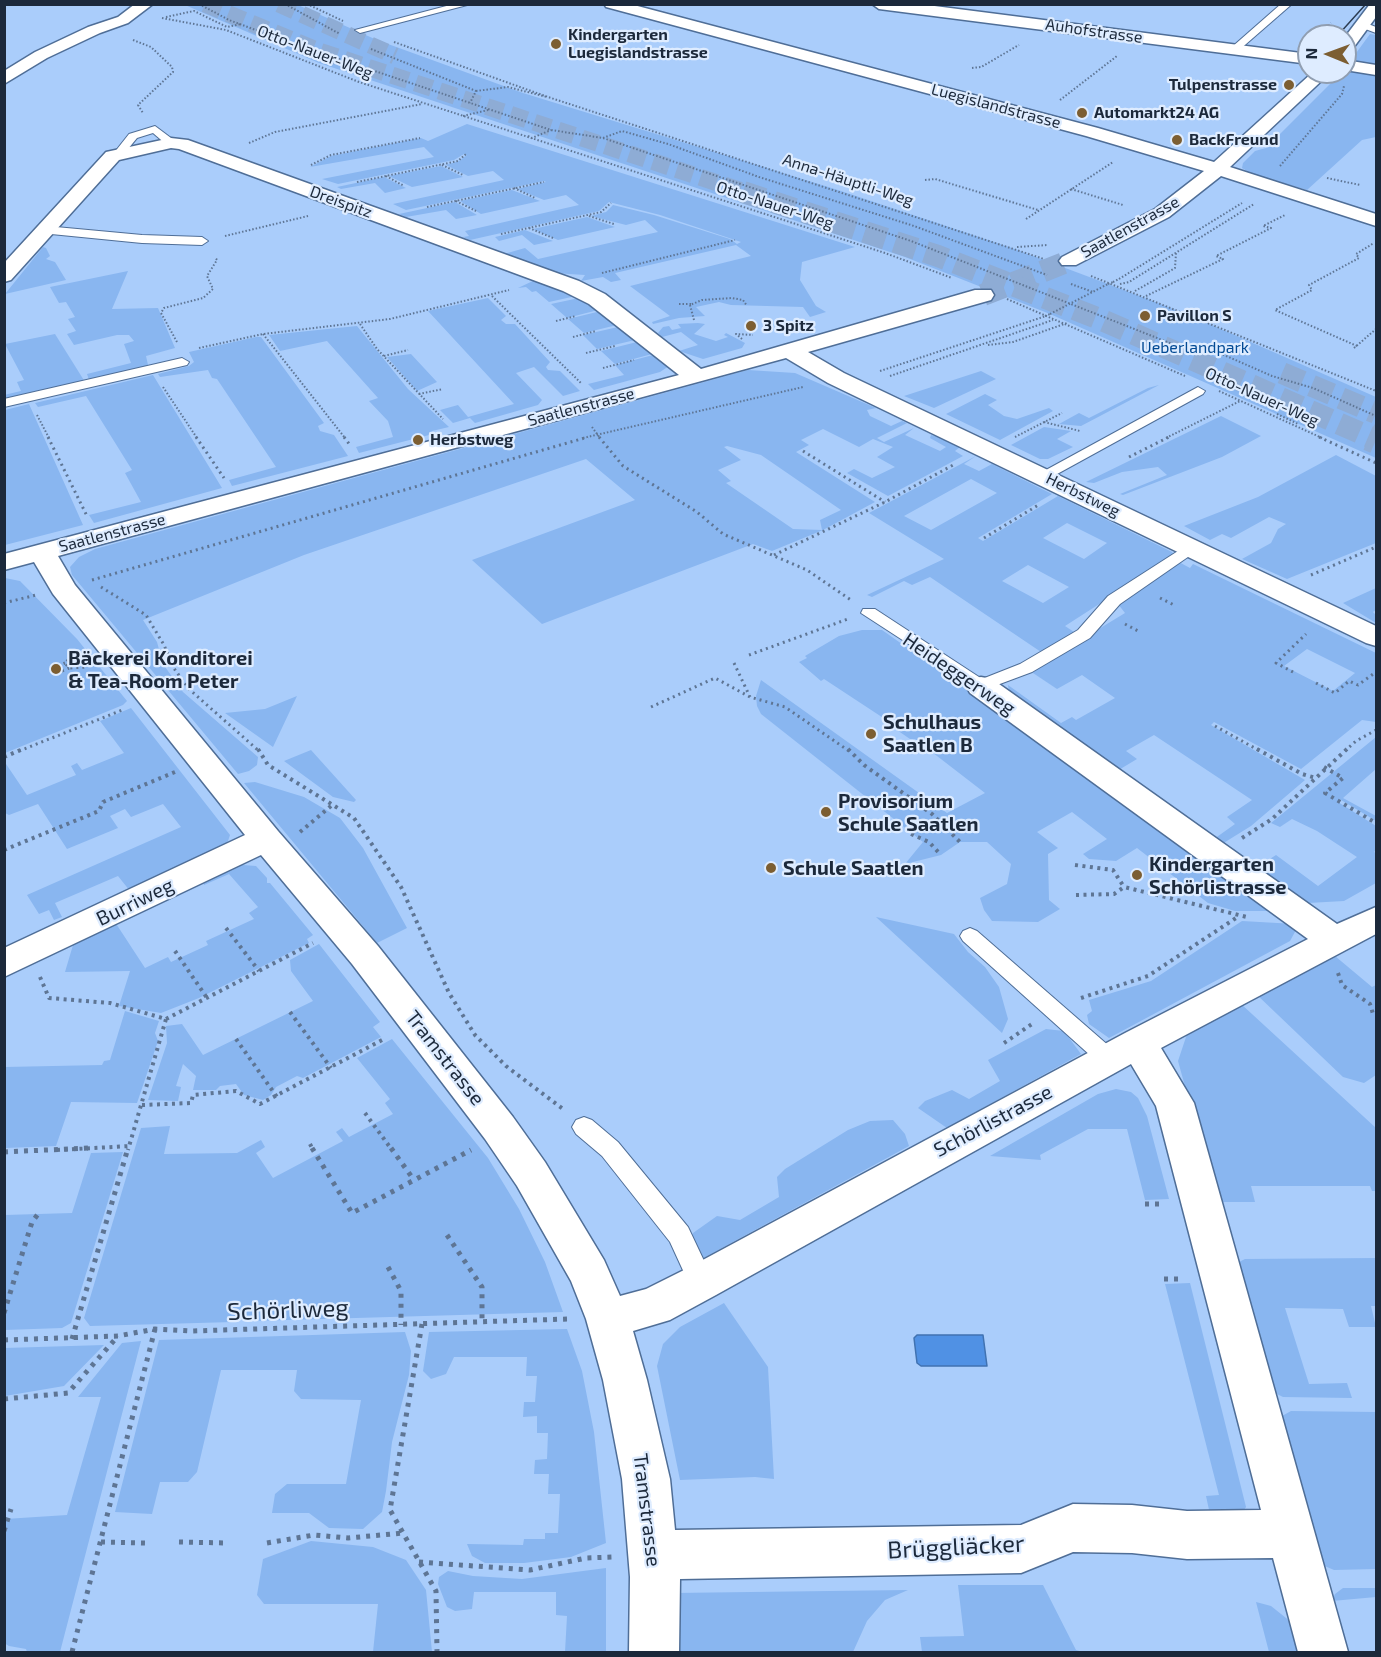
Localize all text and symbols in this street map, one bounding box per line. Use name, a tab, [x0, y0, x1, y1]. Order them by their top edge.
street label: Auhofstrasse	[1044, 15, 1144, 47]
street label: Otto-Nauer-Weg	[255, 21, 375, 83]
north arrow	[1297, 24, 1357, 84]
place label: Kindergarten Luegislandstrasse	[568, 25, 708, 63]
marker: Kindergarten Luegislandstrasse	[549, 37, 563, 51]
text: N	[1301, 48, 1320, 60]
place label: Tulpenstrasse	[1169, 75, 1277, 95]
marker: Tulpenstrasse	[1282, 78, 1296, 92]
street label: Luegislandstrasse	[929, 79, 1063, 133]
place label: Automarkt24 AG	[1094, 103, 1219, 123]
marker: Automarkt24 AG	[1075, 106, 1089, 120]
place label: BackFreund	[1189, 130, 1279, 150]
marker: BackFreund	[1170, 133, 1184, 147]
street label: Anna-Häuptli-Weg	[780, 150, 916, 210]
street label: Otto-Nauer-Weg	[714, 177, 836, 233]
street label: Dreispitz	[307, 182, 375, 222]
street label: Saatlenstrasse	[1077, 192, 1183, 262]
place label: Pavillon S	[1157, 306, 1232, 326]
marker: Pavillon S	[1138, 309, 1152, 323]
place label: 3 Spitz	[763, 316, 814, 336]
marker: 3 Spitz	[744, 319, 758, 333]
park label: Ueberlandpark	[1141, 338, 1249, 358]
street label: Otto-Nauer-Weg	[1202, 363, 1322, 431]
street label: Saatlenstrasse	[526, 384, 636, 430]
place label: Herbstweg	[430, 430, 513, 450]
marker: Herbstweg	[411, 433, 425, 447]
street label: Herbstweg	[1043, 469, 1123, 521]
street label: Saatlenstrasse	[57, 510, 167, 556]
street label: Heideggerweg	[898, 628, 1020, 720]
place label: Bäckerei Konditorei & Tea-Room Peter	[68, 646, 253, 693]
marker: Bäckerei Konditorei & Tea-Room Peter	[49, 662, 63, 676]
place label: Schulhaus Saatlen B	[883, 710, 981, 757]
marker: Schulhaus Saatlen B	[864, 727, 878, 741]
place label: Provisorium Schule Saatlen	[838, 789, 979, 836]
marker: Provisorium Schule Saatlen	[819, 805, 833, 819]
place label: Kindergarten Schörlistrasse	[1149, 852, 1287, 899]
place label: Schule Saatlen	[783, 856, 924, 880]
marker: Schule Saatlen	[764, 861, 778, 875]
marker: Kindergarten Schörlistrasse	[1130, 868, 1144, 882]
street label: Burriweg	[92, 873, 178, 931]
street label: Tramstrasse	[400, 1006, 490, 1110]
street label: Schörlistrasse	[930, 1080, 1056, 1162]
street label: Schörliweg	[227, 1293, 349, 1327]
street label: Tramstrasse	[628, 1452, 666, 1568]
street label: Brüggliäcker	[887, 1529, 1025, 1565]

